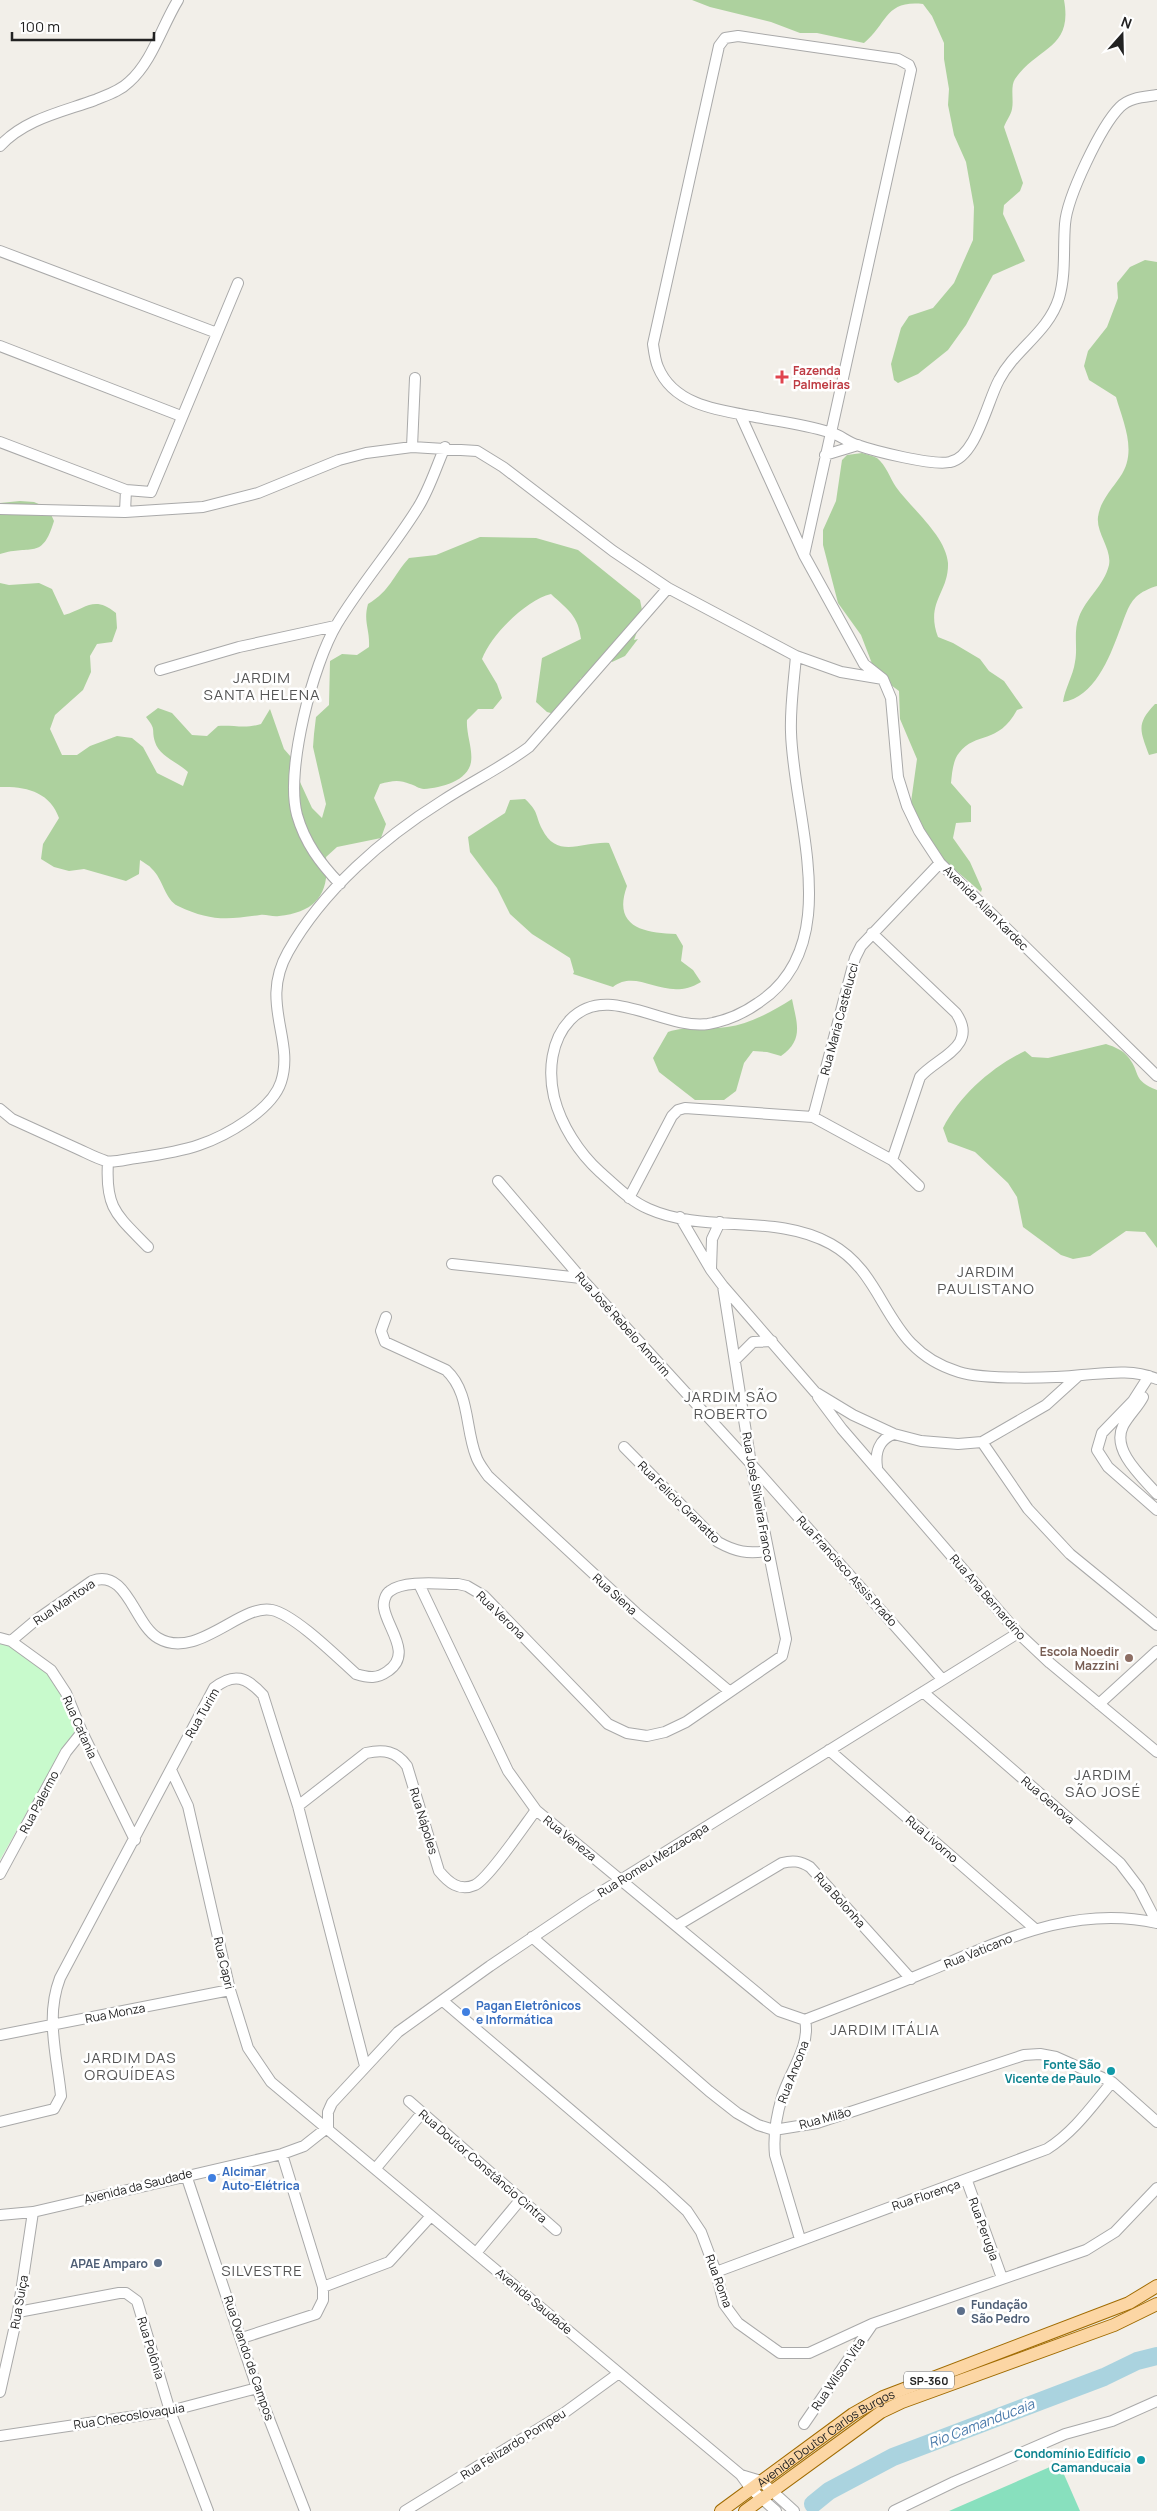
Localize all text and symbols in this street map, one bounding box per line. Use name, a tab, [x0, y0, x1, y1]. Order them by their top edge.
scale bar	[12, 10, 155, 42]
north arrow	[1097, 10, 1147, 60]
text: N	[1119, 12, 1135, 33]
text: 100 m	[20, 16, 60, 37]
place label: Fazenda Palmeiras	[793, 362, 851, 393]
marker: Fazenda Palmeiras	[775, 370, 789, 384]
district label: JARDIM SANTA HELENA	[204, 667, 320, 705]
street label: Avenida Allan Kardec	[940, 862, 1033, 955]
street label: Rua Maria Castelucci	[816, 961, 862, 1077]
district label: JARDIM PAULISTANO	[937, 1261, 1035, 1299]
street label: Rua José Rebelo Amorim	[571, 1268, 675, 1380]
district label: JARDIM SÃO ROBERTO	[684, 1386, 778, 1424]
street label: Rua José Silveira Franco	[738, 1431, 778, 1563]
street label: Rua Felicio Granatto	[634, 1457, 724, 1547]
street label: Rua Francisco Assis Prado	[793, 1512, 901, 1630]
street label: Rua Ana Bernardino	[946, 1551, 1030, 1643]
street label: Rua Siena	[589, 1569, 641, 1619]
street label: Rua Mantova	[30, 1575, 98, 1629]
street label: Rua Verona	[473, 1587, 529, 1643]
place label: Escola Noedir Mazzini	[1040, 1643, 1119, 1674]
marker: Escola Noedir Mazzini	[1123, 1652, 1135, 1664]
street label: Rua Turim	[181, 1685, 223, 1741]
street label: Rua Catania	[59, 1693, 101, 1761]
district label: JARDIM SÃO JOSÉ	[1065, 1764, 1141, 1802]
street label: Rua Palermo	[15, 1768, 63, 1836]
street label: Rua Genova	[1018, 1772, 1078, 1828]
street label: Rua Nápoles	[406, 1786, 442, 1856]
street label: Rua Veneza	[540, 1811, 600, 1865]
street label: Rua Livorno	[902, 1812, 962, 1866]
street label: Rua Romeu Mezzacapa	[594, 1819, 712, 1901]
street label: Rua Bolonha	[811, 1869, 869, 1931]
street label: Rua Vaticano	[941, 1930, 1015, 1972]
street label: Rua Capri	[210, 1935, 238, 1991]
place label: Pagan Eletrônicos e Informática	[476, 1997, 581, 2028]
street label: Rua Monza	[84, 1999, 146, 2027]
marker: Pagan Eletrônicos e Informática	[460, 2006, 472, 2018]
district label: JARDIM ITÁLIA	[830, 2019, 940, 2040]
street label: Rua Ancona	[773, 2038, 813, 2106]
district label: JARDIM DAS ORQUÍDEAS	[83, 2047, 177, 2085]
place label: Fonte São Vicente de Paulo	[1005, 2056, 1101, 2087]
marker: Fonte São Vicente de Paulo	[1105, 2065, 1117, 2077]
street label: Rua Milão	[797, 2103, 853, 2133]
street label: Rua Doutor Constâncio Cintra	[415, 2105, 551, 2227]
place label: Alcimar Auto-Elétrica	[222, 2163, 300, 2194]
street label: Avenida da Saudade	[82, 2164, 194, 2208]
marker: Alcimar Auto-Elétrica	[206, 2172, 218, 2184]
street label: Rua Florença	[890, 2175, 962, 2215]
street label: Rua Perugia	[965, 2195, 1003, 2263]
street label: Rua Roma	[702, 2252, 736, 2310]
place label: APAE Amparo	[70, 2255, 148, 2272]
marker: APAE Amparo	[152, 2257, 164, 2269]
district label: SILVESTRE	[221, 2260, 303, 2281]
street label: Avenida Saudade	[492, 2264, 576, 2338]
street label: Rua Suiça	[6, 2274, 32, 2330]
street label: Rua Ovando de Campos	[220, 2293, 278, 2423]
place label: Fundação São Pedro	[971, 2296, 1030, 2327]
marker: Fundação São Pedro	[955, 2305, 967, 2317]
street label: Rua Polônia	[133, 2315, 169, 2381]
street label: Rua Wilson Vita	[807, 2334, 869, 2414]
road number: SP-360	[904, 2372, 954, 2388]
street label: Avenida Doutor Carlos Burgos	[753, 2385, 897, 2491]
water label: Rio Camanducaia	[925, 2394, 1038, 2452]
street label: Rua Checoslovaquia	[72, 2399, 186, 2433]
street label: Rua Felizardo Pompeu	[457, 2405, 569, 2483]
place label: Condomínio Edifício Camanducaia	[1014, 2445, 1131, 2476]
marker: Condomínio Edifício Camanducaia	[1135, 2454, 1147, 2466]

